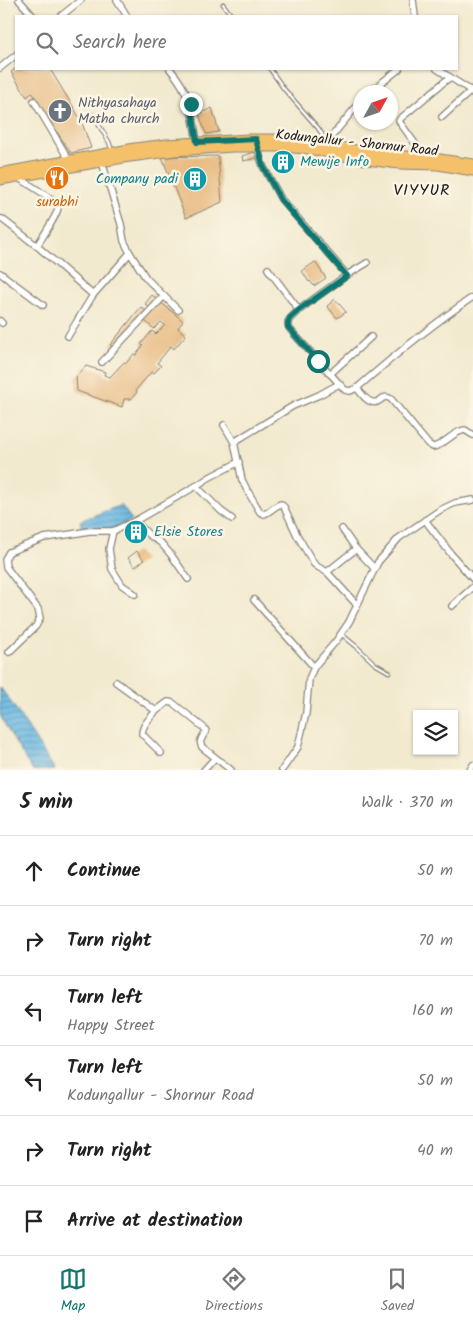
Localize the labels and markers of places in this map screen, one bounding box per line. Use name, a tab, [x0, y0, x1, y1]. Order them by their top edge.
place label: Nithyasahaya Matha church	[78, 92, 160, 130]
church icon: Nithyasahaya Matha church	[47, 98, 73, 124]
building icon: Mewije Info	[270, 149, 296, 175]
place label: Mewije Info	[300, 151, 369, 173]
restaurant icon: surabhi	[44, 165, 70, 191]
building icon: Company padi	[182, 166, 208, 192]
place label: Company padi	[96, 168, 179, 190]
place label: surabhi	[36, 191, 79, 213]
building icon: Elsie Stores	[123, 519, 149, 545]
place label: Elsie Stores	[154, 521, 223, 543]

